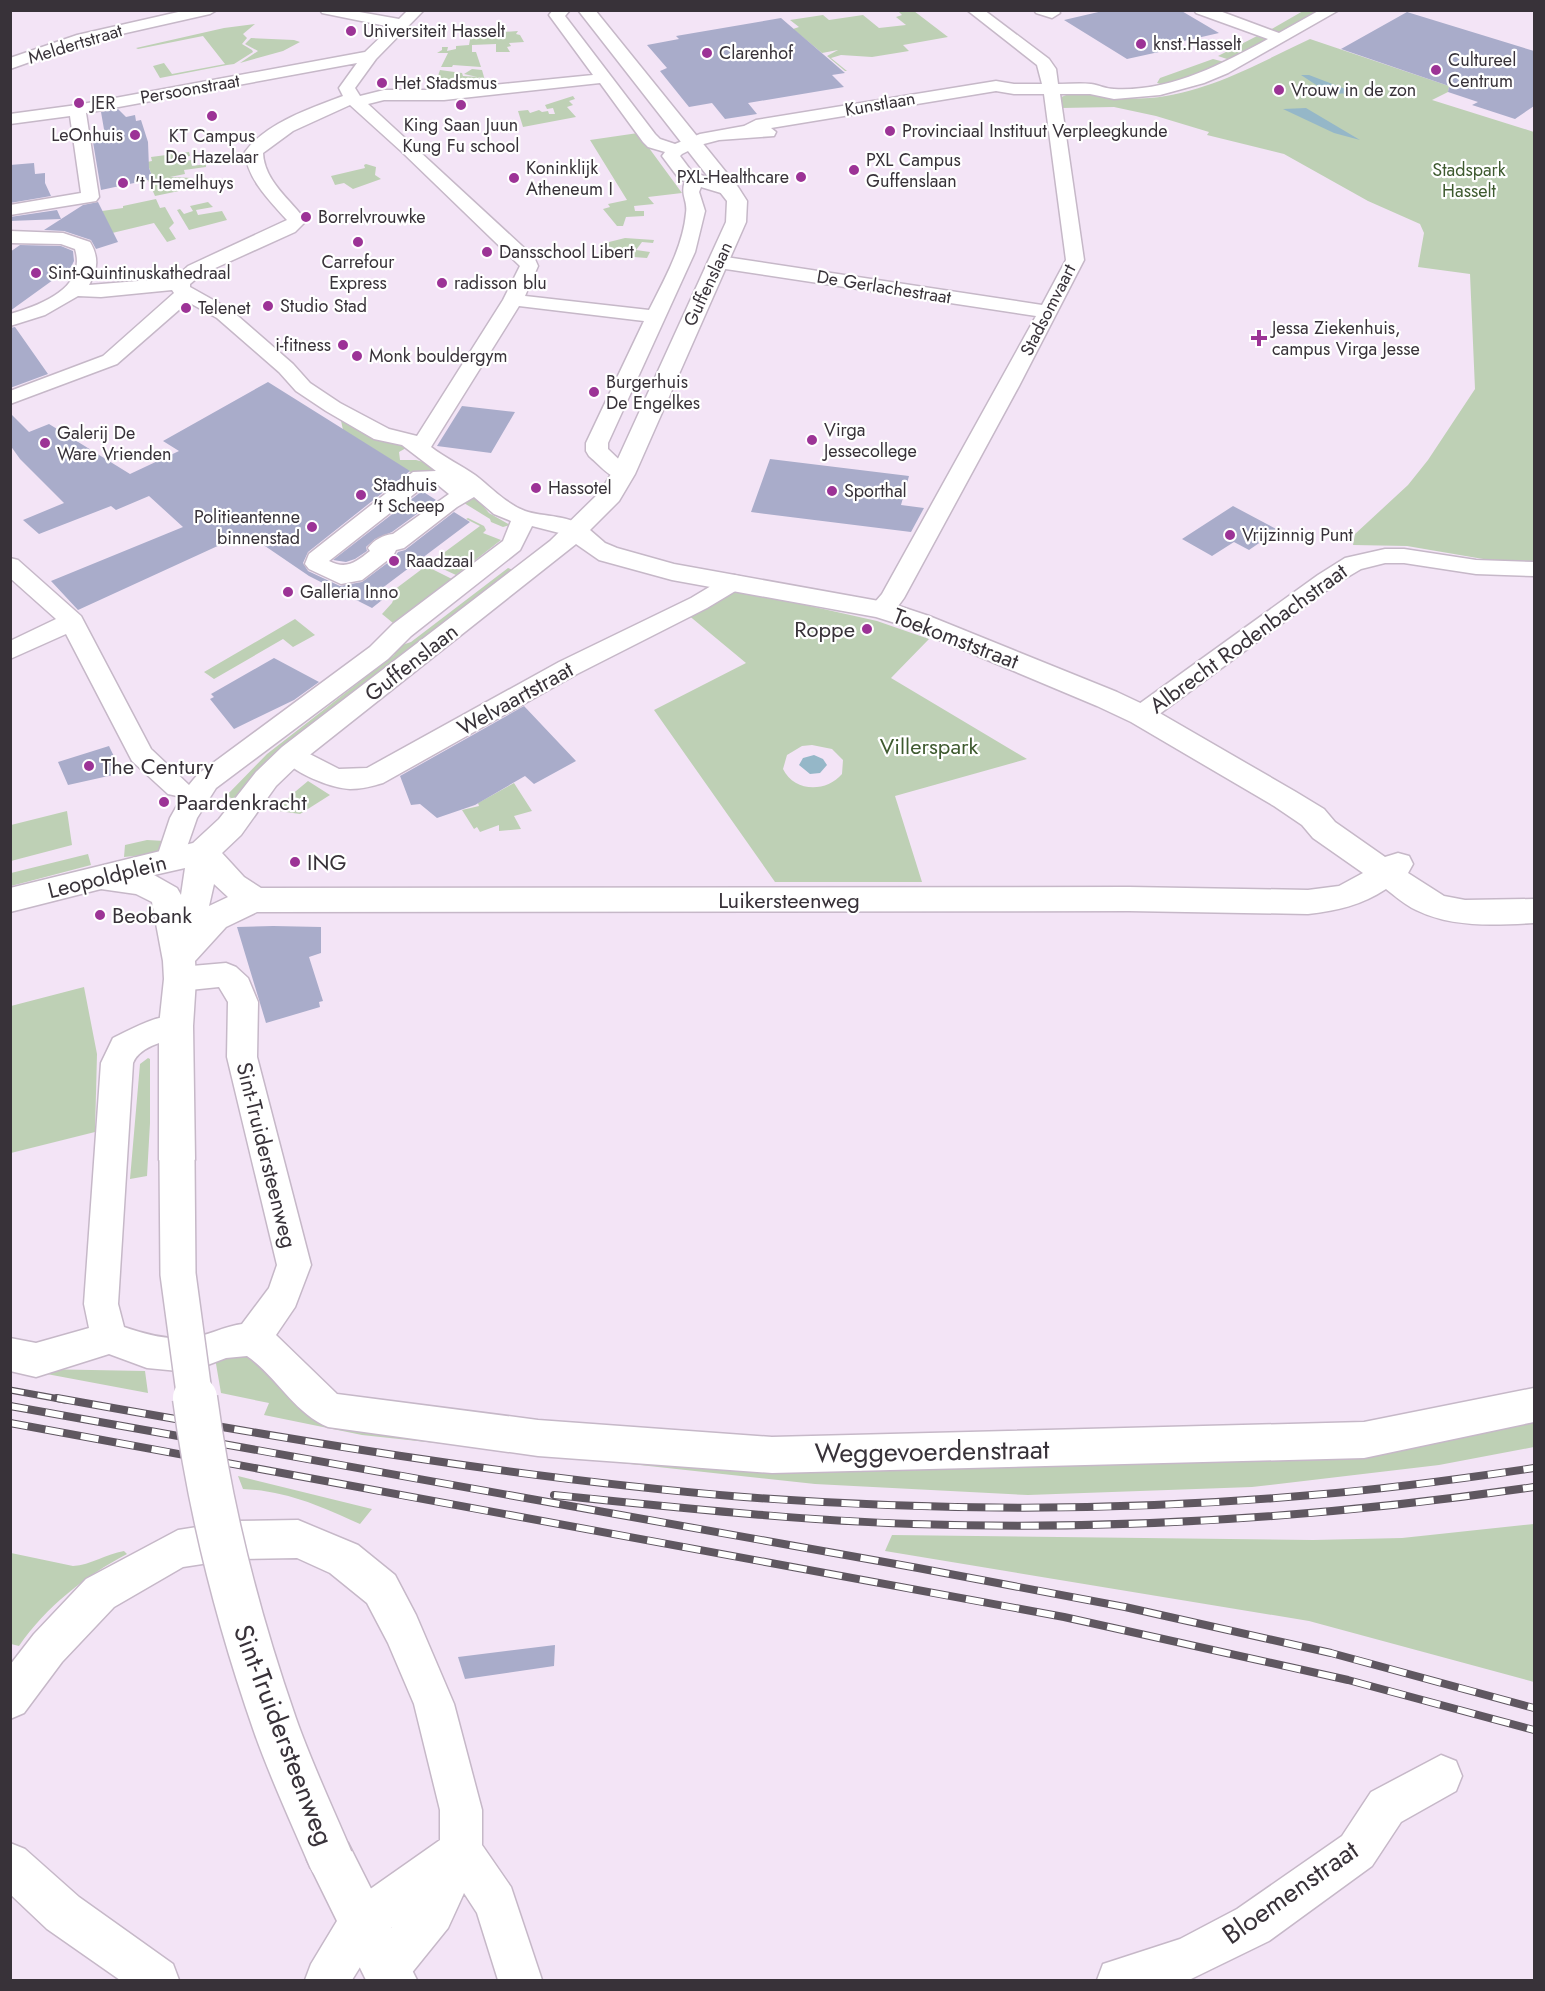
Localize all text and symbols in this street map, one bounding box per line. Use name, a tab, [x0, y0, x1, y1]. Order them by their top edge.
street label: Meldertstraat	[25, 17, 126, 71]
place label: Universiteit Hasselt	[363, 18, 506, 44]
marker: Universiteit Hasselt	[344, 24, 358, 38]
place label: knst.Hasselt	[1153, 31, 1242, 57]
marker: knst.Hasselt	[1134, 37, 1148, 51]
place label: Clarenhof	[719, 40, 794, 66]
marker: Clarenhof	[700, 46, 714, 60]
place label: Cultureel Centrum	[1448, 47, 1516, 94]
marker: Cultureel Centrum	[1429, 63, 1443, 77]
street label: Persoonstraat	[138, 67, 242, 111]
place label: Het Stadsmus	[394, 70, 497, 96]
marker: Het Stadsmus	[375, 76, 389, 90]
place label: Vrouw in de zon	[1291, 77, 1416, 103]
marker: Vrouw in de zon	[1272, 83, 1286, 97]
street label: Kunstlaan	[843, 85, 917, 123]
place label: JER	[89, 90, 115, 116]
marker: JER	[72, 96, 86, 110]
marker: King Saan Juun Kung Fu school	[454, 98, 468, 112]
marker: KT Campus De Hazelaar	[205, 109, 219, 123]
place label: King Saan Juun Kung Fu school	[403, 112, 519, 159]
place label: Provinciaal Instituut Verpleegkunde	[902, 118, 1167, 144]
place label: LeOnhuis	[51, 122, 123, 148]
place label: KT Campus De Hazelaar	[165, 123, 259, 170]
marker: Provinciaal Instituut Verpleegkunde	[883, 124, 897, 138]
marker: LeOnhuis	[128, 128, 142, 142]
place label: PXL Campus Guffenslaan	[866, 147, 961, 194]
place label: Koninklijk Atheneum I	[526, 155, 613, 202]
park label: Stadspark Hasselt	[1432, 157, 1506, 204]
marker: PXL Campus Guffenslaan	[847, 163, 861, 177]
place label: PXL-Healthcare	[677, 164, 789, 190]
place label: 't Hemelhuys	[135, 170, 234, 196]
marker: PXL-Healthcare	[794, 170, 808, 184]
marker: Koninklijk Atheneum I	[507, 171, 521, 185]
marker: 't Hemelhuys	[116, 176, 130, 190]
place label: Borrelvrouwke	[318, 204, 426, 230]
marker: Borrelvrouwke	[299, 210, 313, 224]
marker: Carrefour Express	[351, 235, 365, 249]
street label: Guffenslaan	[677, 237, 739, 331]
place label: Dansschool Libert	[499, 239, 635, 265]
marker: Dansschool Libert	[480, 245, 494, 259]
place label: Carrefour Express	[322, 249, 395, 296]
street label: Stadsomvaart	[1014, 259, 1083, 360]
place label: Sint-Quintinuskathedraal	[48, 260, 231, 286]
street label: De Gerlachestraat	[815, 264, 954, 311]
marker: Sint-Quintinuskathedraal	[29, 266, 43, 280]
place label: radisson blu	[454, 270, 547, 296]
marker: radisson blu	[435, 276, 449, 290]
place label: Studio Stad	[280, 293, 367, 319]
place label: Telenet	[198, 295, 251, 321]
marker: Studio Stad	[261, 299, 275, 313]
marker: Telenet	[179, 301, 193, 315]
place label: Jessa Ziekenhuis, campus Virga Jesse	[1270, 315, 1420, 362]
marker: Jessa Ziekenhuis, campus Virga Jesse	[1250, 329, 1268, 347]
place label: i-fitness	[275, 332, 331, 358]
marker: i-fitness	[336, 338, 350, 352]
place label: Monk bouldergym	[369, 343, 508, 369]
marker: Monk bouldergym	[350, 349, 364, 363]
place label: Burgerhuis De Engelkes	[606, 369, 700, 416]
marker: Burgerhuis De Engelkes	[587, 385, 601, 399]
place label: Virga Jessecollege	[822, 417, 917, 464]
place label: Galerij De Ware Vrienden	[57, 420, 171, 467]
marker: Virga Jessecollege	[805, 433, 819, 447]
marker: Galerij De Ware Vrienden	[38, 436, 52, 450]
place label: Stadhuis 't Scheep	[373, 472, 445, 519]
place label: Hassotel	[548, 475, 612, 501]
place label: Sporthal	[844, 478, 907, 504]
marker: Hassotel	[529, 481, 543, 495]
marker: Sporthal	[825, 484, 839, 498]
marker: Stadhuis 't Scheep	[354, 488, 368, 502]
place label: Politieantenne binnenstad	[194, 504, 300, 551]
marker: Politieantenne binnenstad	[305, 520, 319, 534]
place label: Vrijzinnig Punt	[1242, 522, 1354, 548]
marker: Vrijzinnig Punt	[1223, 528, 1237, 542]
place label: Raadzaal	[406, 548, 473, 574]
marker: Raadzaal	[387, 554, 401, 568]
street label: Albrecht Rodenbachstraat	[1142, 555, 1354, 721]
place label: Galleria Inno	[300, 579, 398, 605]
marker: Galleria Inno	[281, 585, 295, 599]
street label: Toekomststraat	[889, 599, 1024, 677]
place label: Roppe	[794, 613, 855, 645]
street label: Guffenslaan	[358, 615, 464, 709]
marker: Roppe	[860, 622, 874, 636]
street label: Welvaartstraat	[451, 653, 579, 743]
park label: Villerspark	[880, 730, 979, 762]
place label: The Century	[101, 750, 214, 782]
marker: The Century	[82, 759, 96, 773]
place label: Paardenkracht	[176, 786, 307, 818]
marker: Paardenkracht	[157, 795, 171, 809]
street label: Leopoldplein	[44, 846, 170, 906]
place label: ING	[307, 846, 347, 878]
marker: ING	[288, 855, 302, 869]
street label: Luikersteenweg	[718, 884, 860, 916]
place label: Beobank	[112, 899, 192, 931]
marker: Beobank	[93, 908, 107, 922]
street label: Sint-Truidersteenweg	[228, 1059, 306, 1251]
street label: Weggevoerdenstraat	[814, 1429, 1050, 1473]
street label: Sint-Truidersteenweg	[224, 1619, 344, 1851]
street label: Bloemenstraat	[1214, 1830, 1366, 1953]

